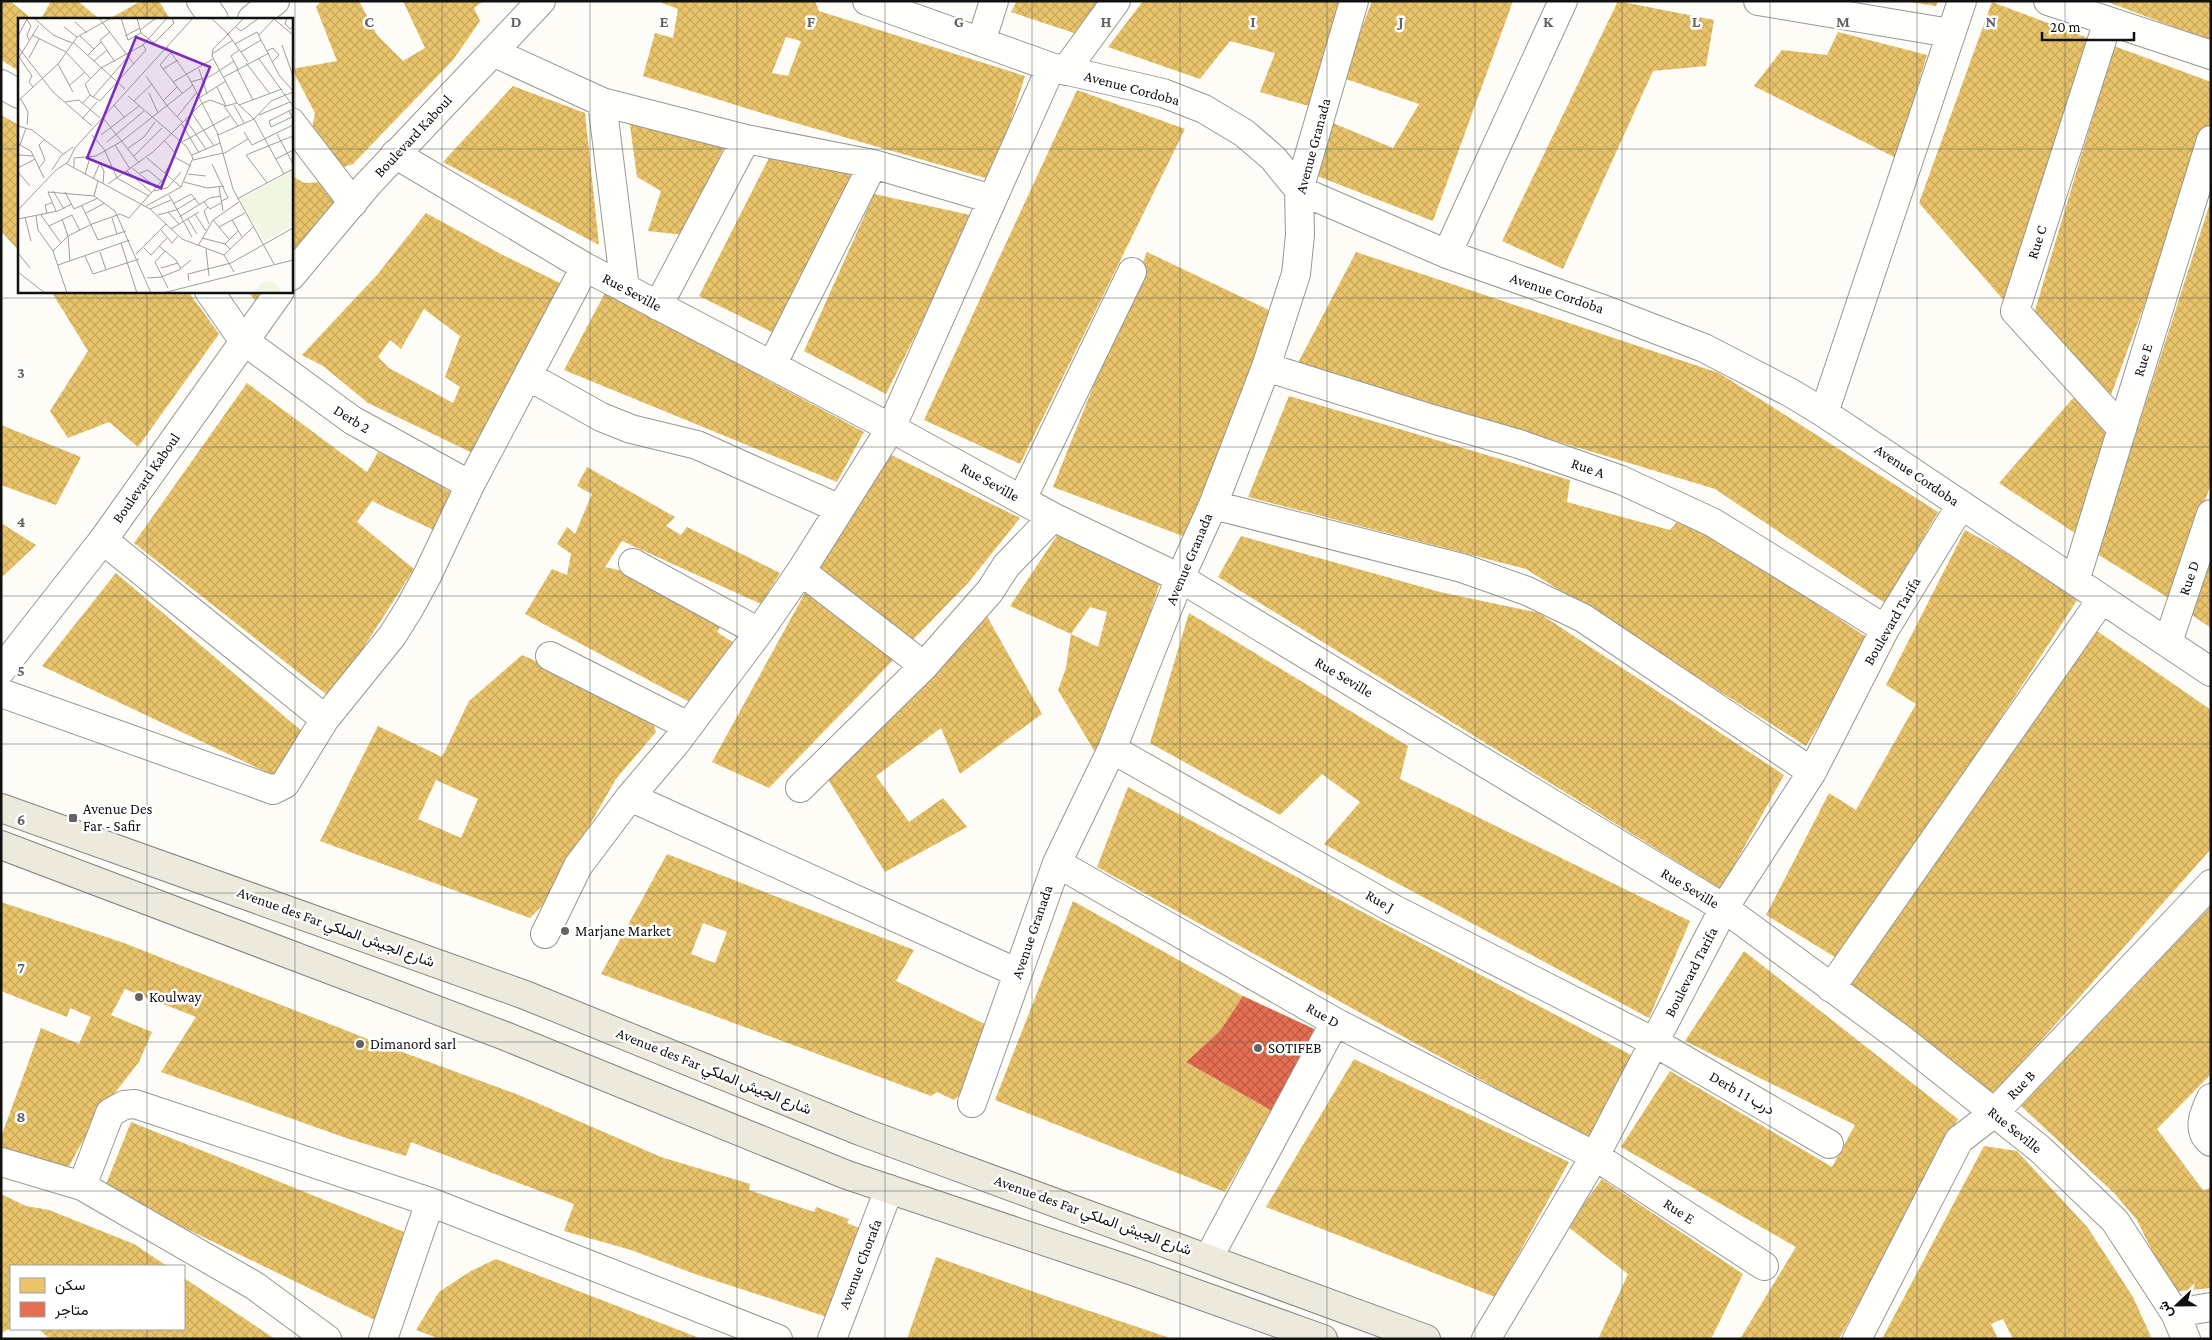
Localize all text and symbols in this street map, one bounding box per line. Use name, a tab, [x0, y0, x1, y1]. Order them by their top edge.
scale bar	[2042, 10, 2134, 42]
text: C	[364, 13, 374, 30]
text: D	[510, 13, 522, 30]
text: E	[659, 13, 669, 30]
text: F	[807, 13, 816, 30]
text: G	[954, 13, 964, 30]
text: H	[1101, 13, 1112, 30]
text: I	[1250, 13, 1256, 30]
text: J	[1396, 13, 1404, 30]
text: K	[1543, 13, 1554, 30]
text: L	[1692, 13, 1701, 30]
text: M	[1836, 13, 1850, 30]
text: N	[1986, 13, 1997, 30]
inset map	[18, 18, 292, 292]
text: 20 m	[2050, 19, 2081, 35]
street label: Avenue Cordoba	[1083, 68, 1182, 108]
street label: Boulevard Kaboul	[371, 92, 455, 180]
street label: Avenue Granada	[1293, 96, 1333, 196]
street label: Rue C	[2024, 223, 2050, 261]
street label: Avenue Cordoba	[1508, 269, 1606, 317]
street label: Rue Seville	[600, 270, 665, 314]
street label: Rue E	[2130, 342, 2156, 378]
text: 3	[17, 364, 25, 381]
street label: Derb 2	[331, 402, 373, 436]
street label: Boulevard Kaboul	[109, 430, 183, 526]
street label: Avenue Cordoba	[1872, 441, 1962, 509]
street label: Rue A	[1569, 455, 1607, 481]
street label: Rue Seville	[958, 459, 1022, 505]
street label: Avenue Granada	[1162, 511, 1216, 607]
text: 4	[17, 513, 26, 530]
street label: Rue D	[2176, 559, 2202, 597]
street label: Boulevard Tarifa	[1860, 574, 1924, 668]
street label: Rue Seville	[1312, 654, 1376, 701]
text: 5	[17, 662, 25, 679]
place label: Avenue Des Far - Safir	[83, 801, 153, 834]
text: 6	[17, 811, 25, 828]
marker: Avenue Des Far - Safir	[67, 812, 79, 824]
street label: Rue Seville	[1658, 865, 1722, 912]
street label: Avenue Granada	[1008, 883, 1056, 981]
street label: Avenue des Far شارع الجيش الملكي	[233, 884, 437, 975]
street label: Rue J	[1363, 887, 1397, 916]
place label: Marjane Market	[575, 923, 672, 940]
street label: Boulevard Tarifa	[1661, 924, 1721, 1020]
marker: Marjane Market	[559, 925, 571, 937]
text: 7	[17, 959, 25, 976]
place label: Koulway	[149, 989, 202, 1006]
marker: Koulway	[133, 991, 145, 1003]
street label: Rue D	[1304, 999, 1342, 1031]
street label: Avenue des Far شارع الجيش الملكي	[612, 1024, 814, 1122]
place label: Dimanord sarl	[370, 1036, 456, 1052]
marker: Dimanord sarl	[354, 1038, 366, 1050]
place label: SOTIFEB	[1268, 1040, 1321, 1056]
marker: SOTIFEB	[1252, 1042, 1264, 1054]
street label: Rue B	[2004, 1067, 2038, 1103]
street label: Derb 1 درب 1	[1706, 1068, 1777, 1119]
street label: Rue Seville	[1985, 1104, 2045, 1157]
text: 8	[16, 1108, 26, 1125]
street label: Avenue des Far شارع الجيش الملكي	[990, 1172, 1194, 1263]
street label: Rue E	[1661, 1195, 1697, 1227]
street label: Avenue Chorafa	[836, 1217, 884, 1311]
legend	[10, 1265, 185, 1330]
text: سكن	[55, 1277, 85, 1295]
north arrow	[2152, 1280, 2202, 1330]
text: ش	[2154, 1299, 2176, 1321]
text: متاجر	[54, 1302, 89, 1319]

